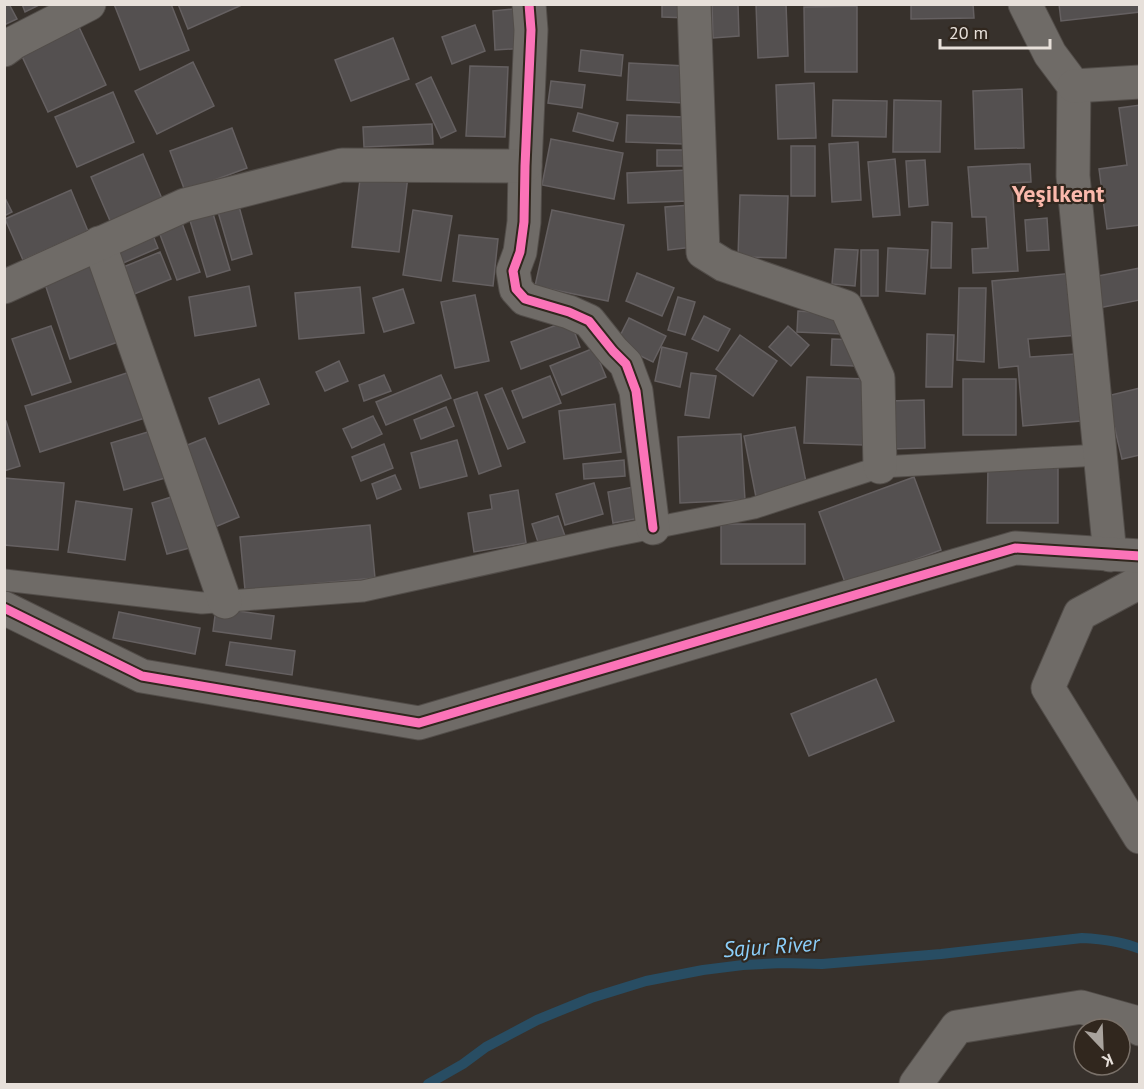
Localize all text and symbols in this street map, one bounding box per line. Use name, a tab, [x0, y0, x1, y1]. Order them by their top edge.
scale bar	[940, 12, 1050, 50]
text: 20 m	[949, 21, 988, 44]
district label: Yeşilkent	[1011, 178, 1105, 209]
water label: Sajur River	[722, 929, 822, 963]
north arrow	[1072, 1017, 1132, 1077]
text: K	[1099, 1050, 1116, 1072]

